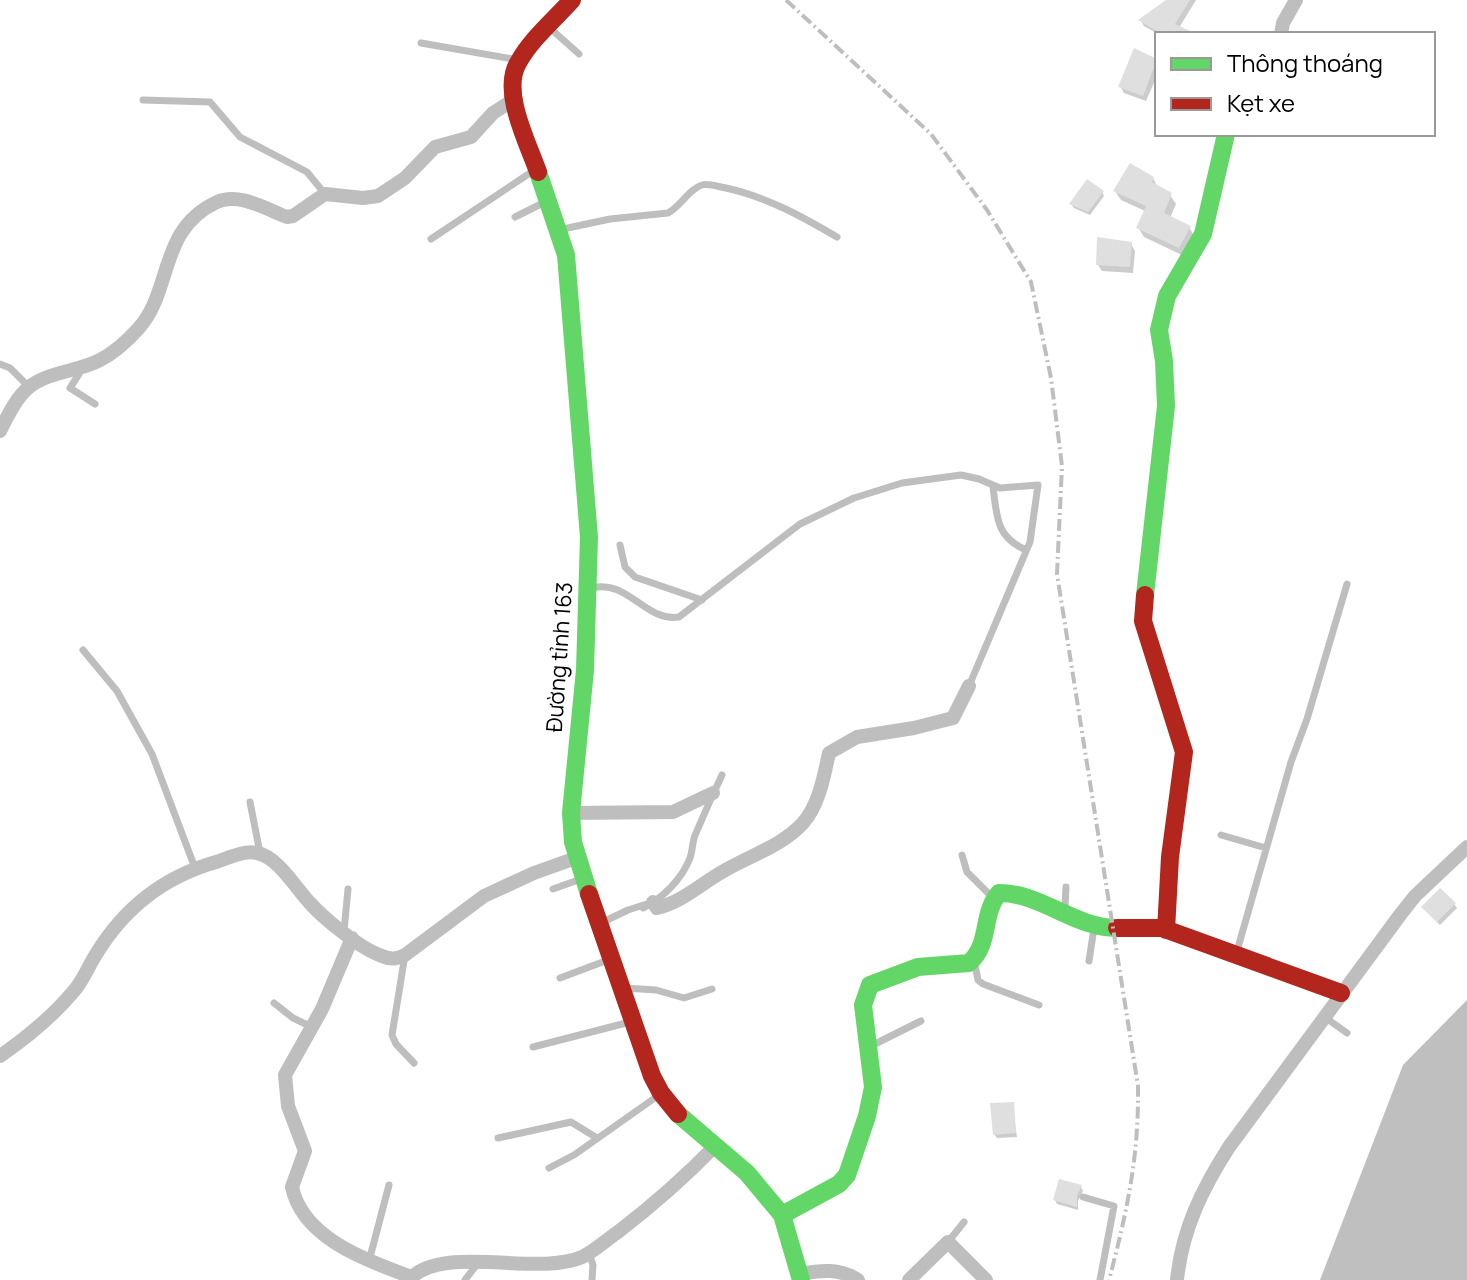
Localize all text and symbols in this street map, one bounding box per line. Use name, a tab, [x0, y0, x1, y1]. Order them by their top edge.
legend	[1155, 32, 1435, 136]
text: Thông thoáng	[1227, 46, 1383, 79]
text: Kẹt xe	[1227, 86, 1295, 119]
street label: Đường tỉnh 163	[539, 581, 579, 733]

